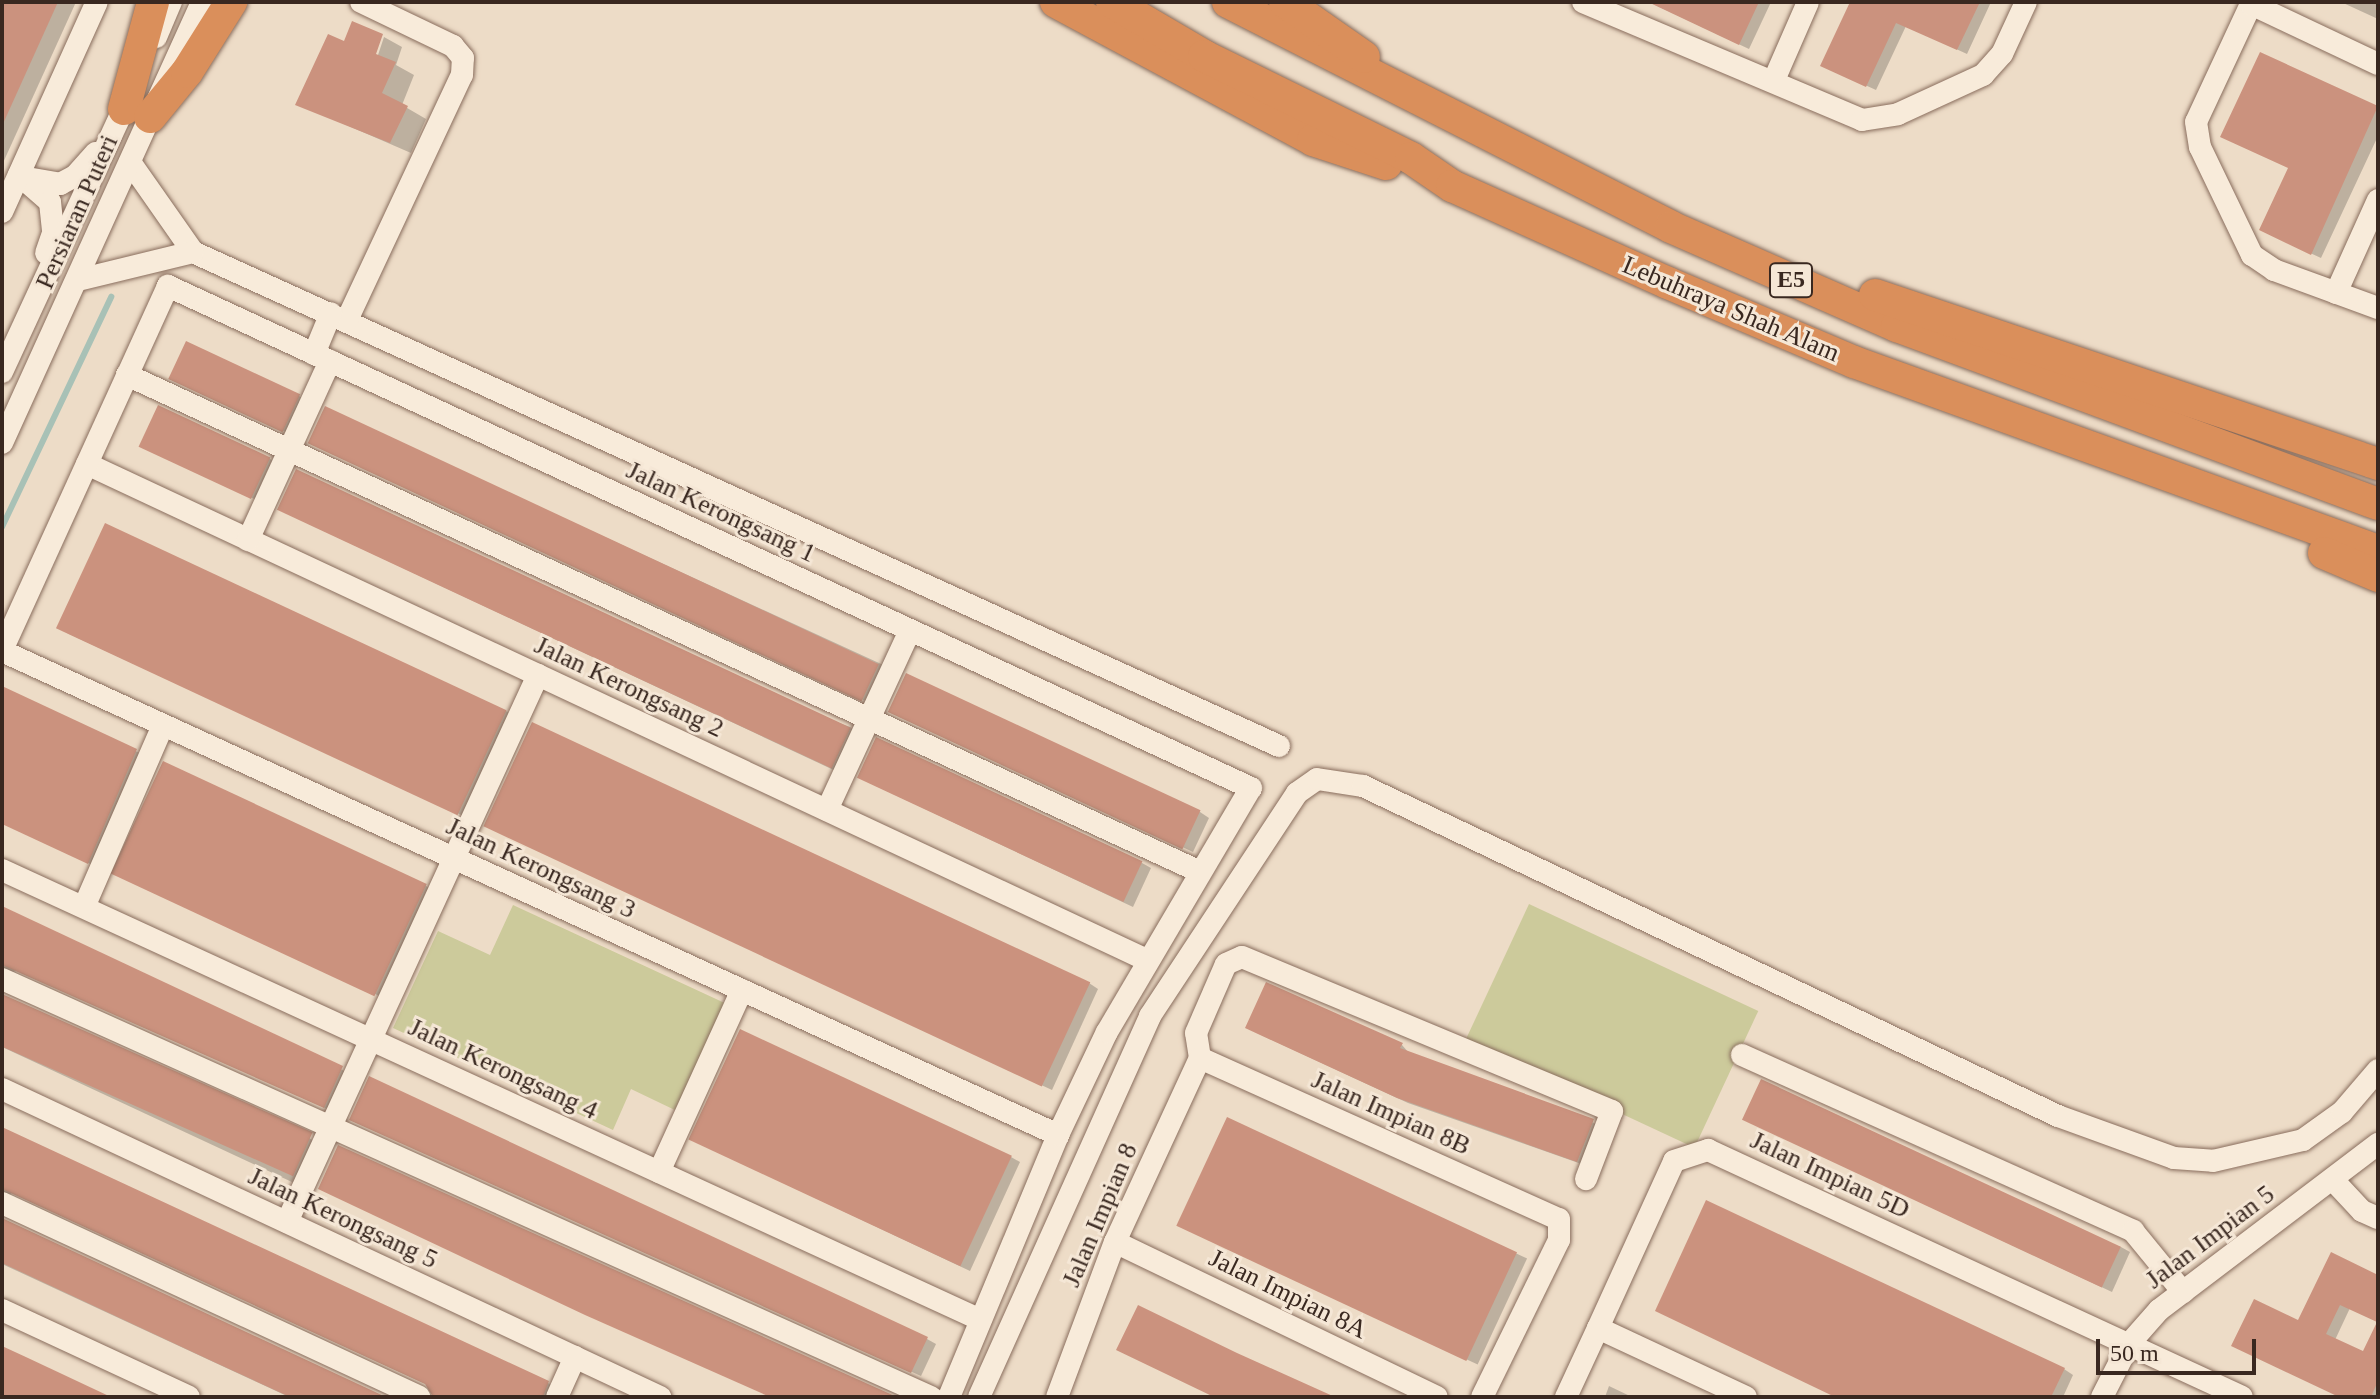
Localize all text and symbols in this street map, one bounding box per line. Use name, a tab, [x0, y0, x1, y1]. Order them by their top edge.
street label: Persiaran Puteri	[29, 130, 125, 294]
street label: Lebuhraya Shah Alam	[1617, 249, 1845, 369]
road number: E5	[1767, 260, 1815, 300]
street label: Jalan Kerongsang 1	[621, 455, 821, 569]
street label: Jalan Kerongsang 2	[529, 630, 729, 744]
street label: Jalan Kerongsang 3	[441, 811, 641, 925]
street label: Jalan Kerongsang 4	[403, 1012, 603, 1126]
street label: Jalan Impian 8B	[1307, 1064, 1475, 1162]
street label: Jalan Impian 5D	[1746, 1125, 1914, 1225]
street label: Jalan Impian 8	[1056, 1138, 1144, 1292]
street label: Jalan Kerongsang 5	[243, 1161, 443, 1275]
street label: Jalan Impian 5	[2139, 1178, 2281, 1296]
street label: Jalan Impian 8A	[1204, 1242, 1372, 1346]
scale bar	[2100, 1323, 2260, 1373]
text: 50 m	[2110, 1340, 2159, 1366]

